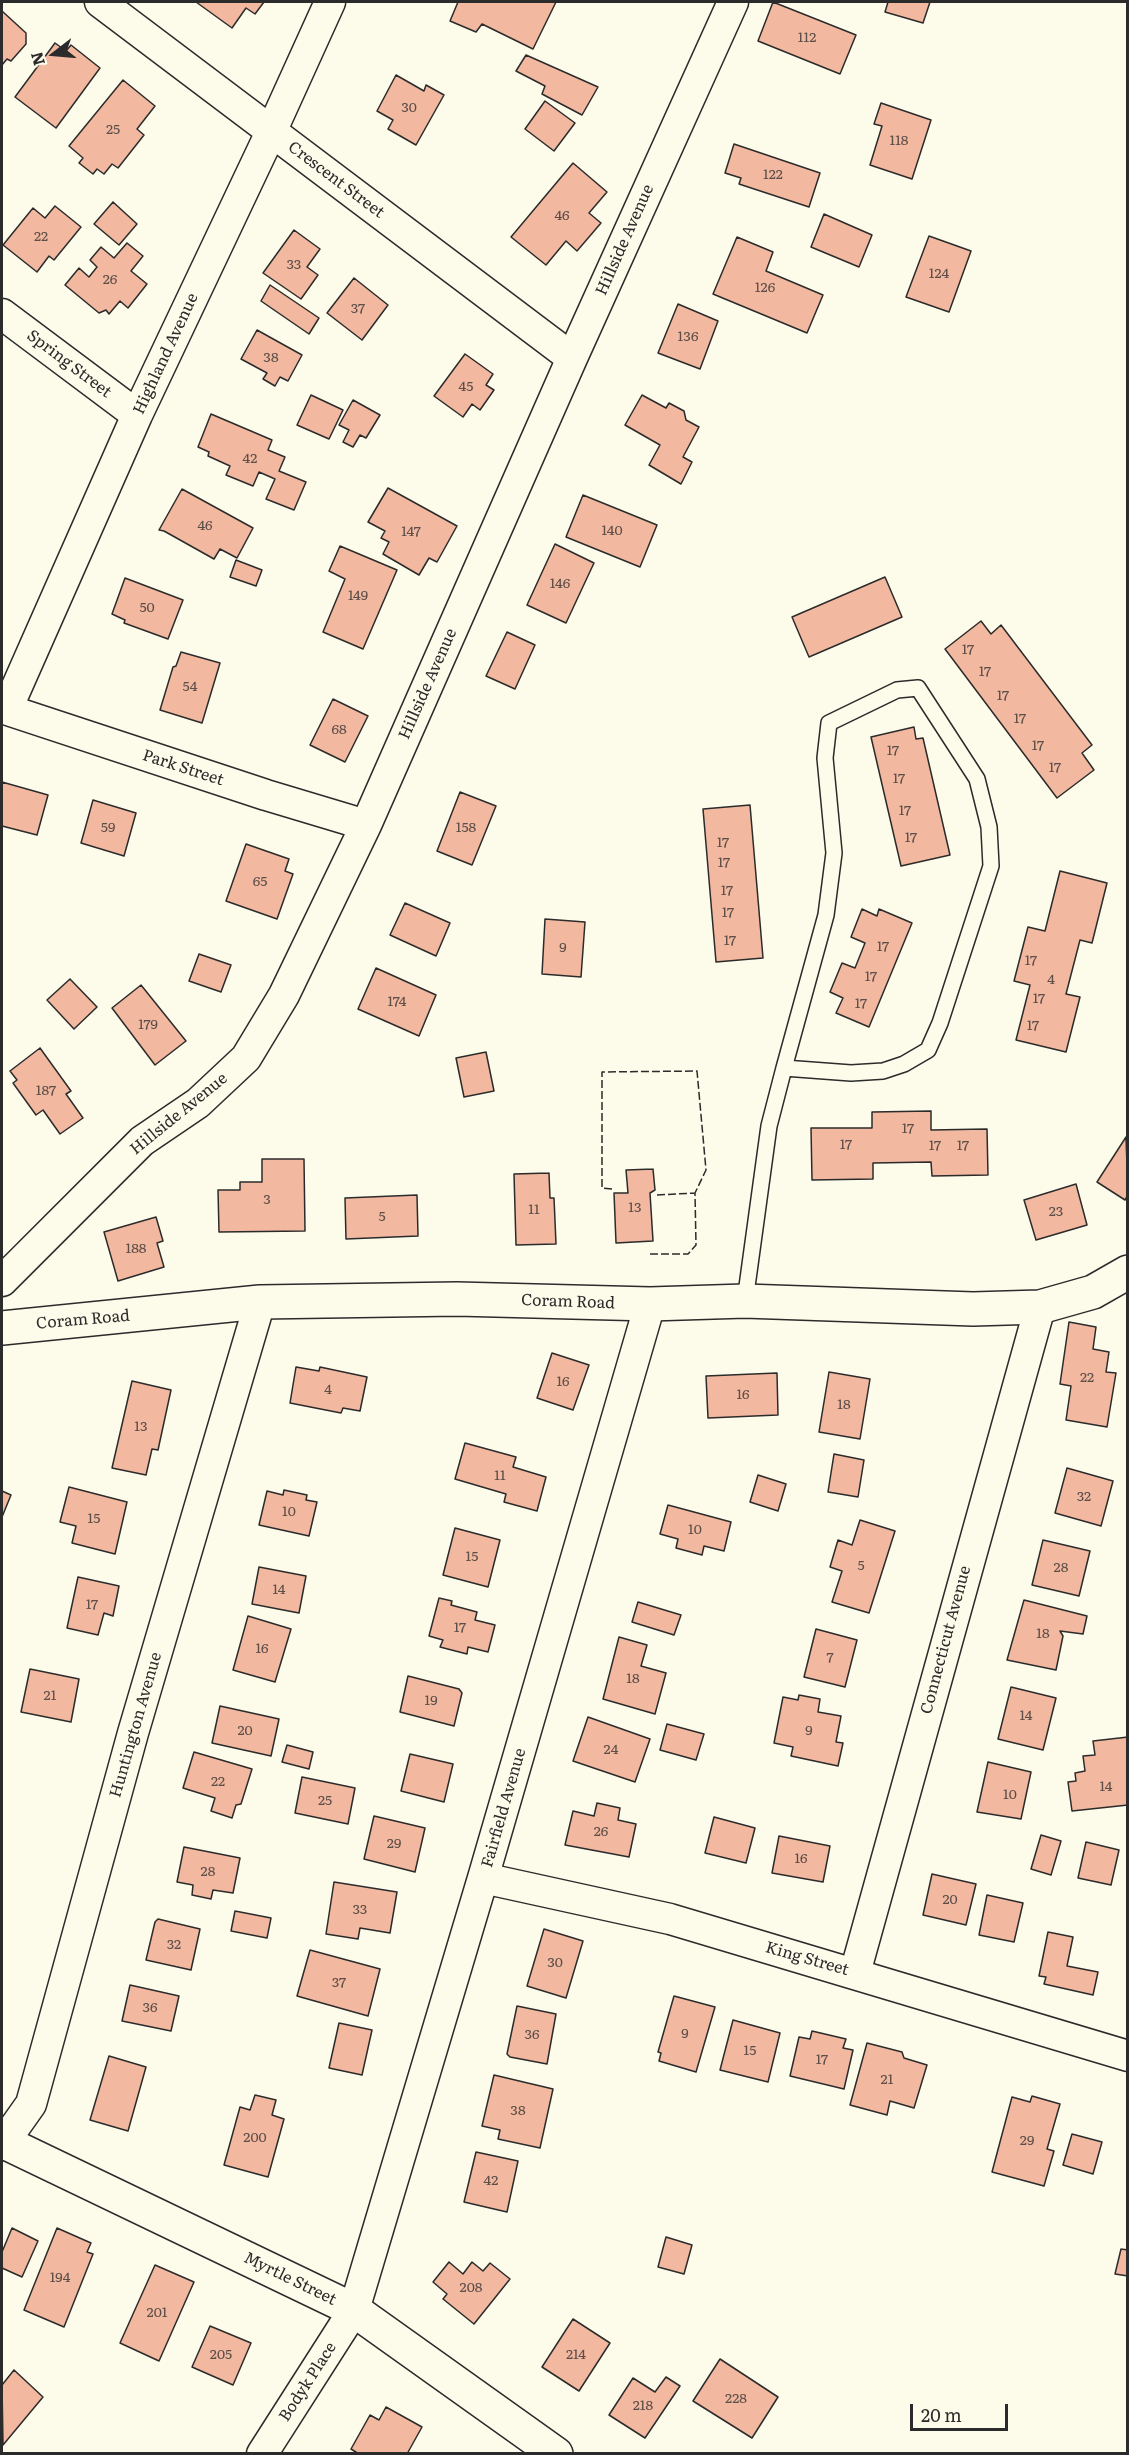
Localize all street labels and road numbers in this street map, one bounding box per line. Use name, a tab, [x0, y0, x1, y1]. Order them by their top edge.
street label: Crescent Street	[284, 138, 388, 222]
street label: Hillside Avenue	[592, 182, 658, 298]
street label: Highland Avenue	[129, 290, 203, 418]
street label: Spring Street	[23, 326, 115, 402]
street label: Hillside Avenue	[395, 626, 461, 742]
street label: Park Street	[140, 746, 226, 790]
street label: Hillside Avenue	[127, 1069, 231, 1159]
street label: Coram Road	[521, 1291, 615, 1313]
street label: Coram Road	[35, 1306, 131, 1334]
street label: Connecticut Avenue	[917, 1564, 975, 1716]
street label: Huntington Avenue	[106, 1650, 166, 1800]
street label: Fairfield Avenue	[478, 1746, 530, 1870]
street label: King Street	[763, 1938, 851, 1980]
street label: Myrtle Street	[241, 2248, 339, 2310]
street label: Bodyk Place	[275, 2339, 341, 2425]

